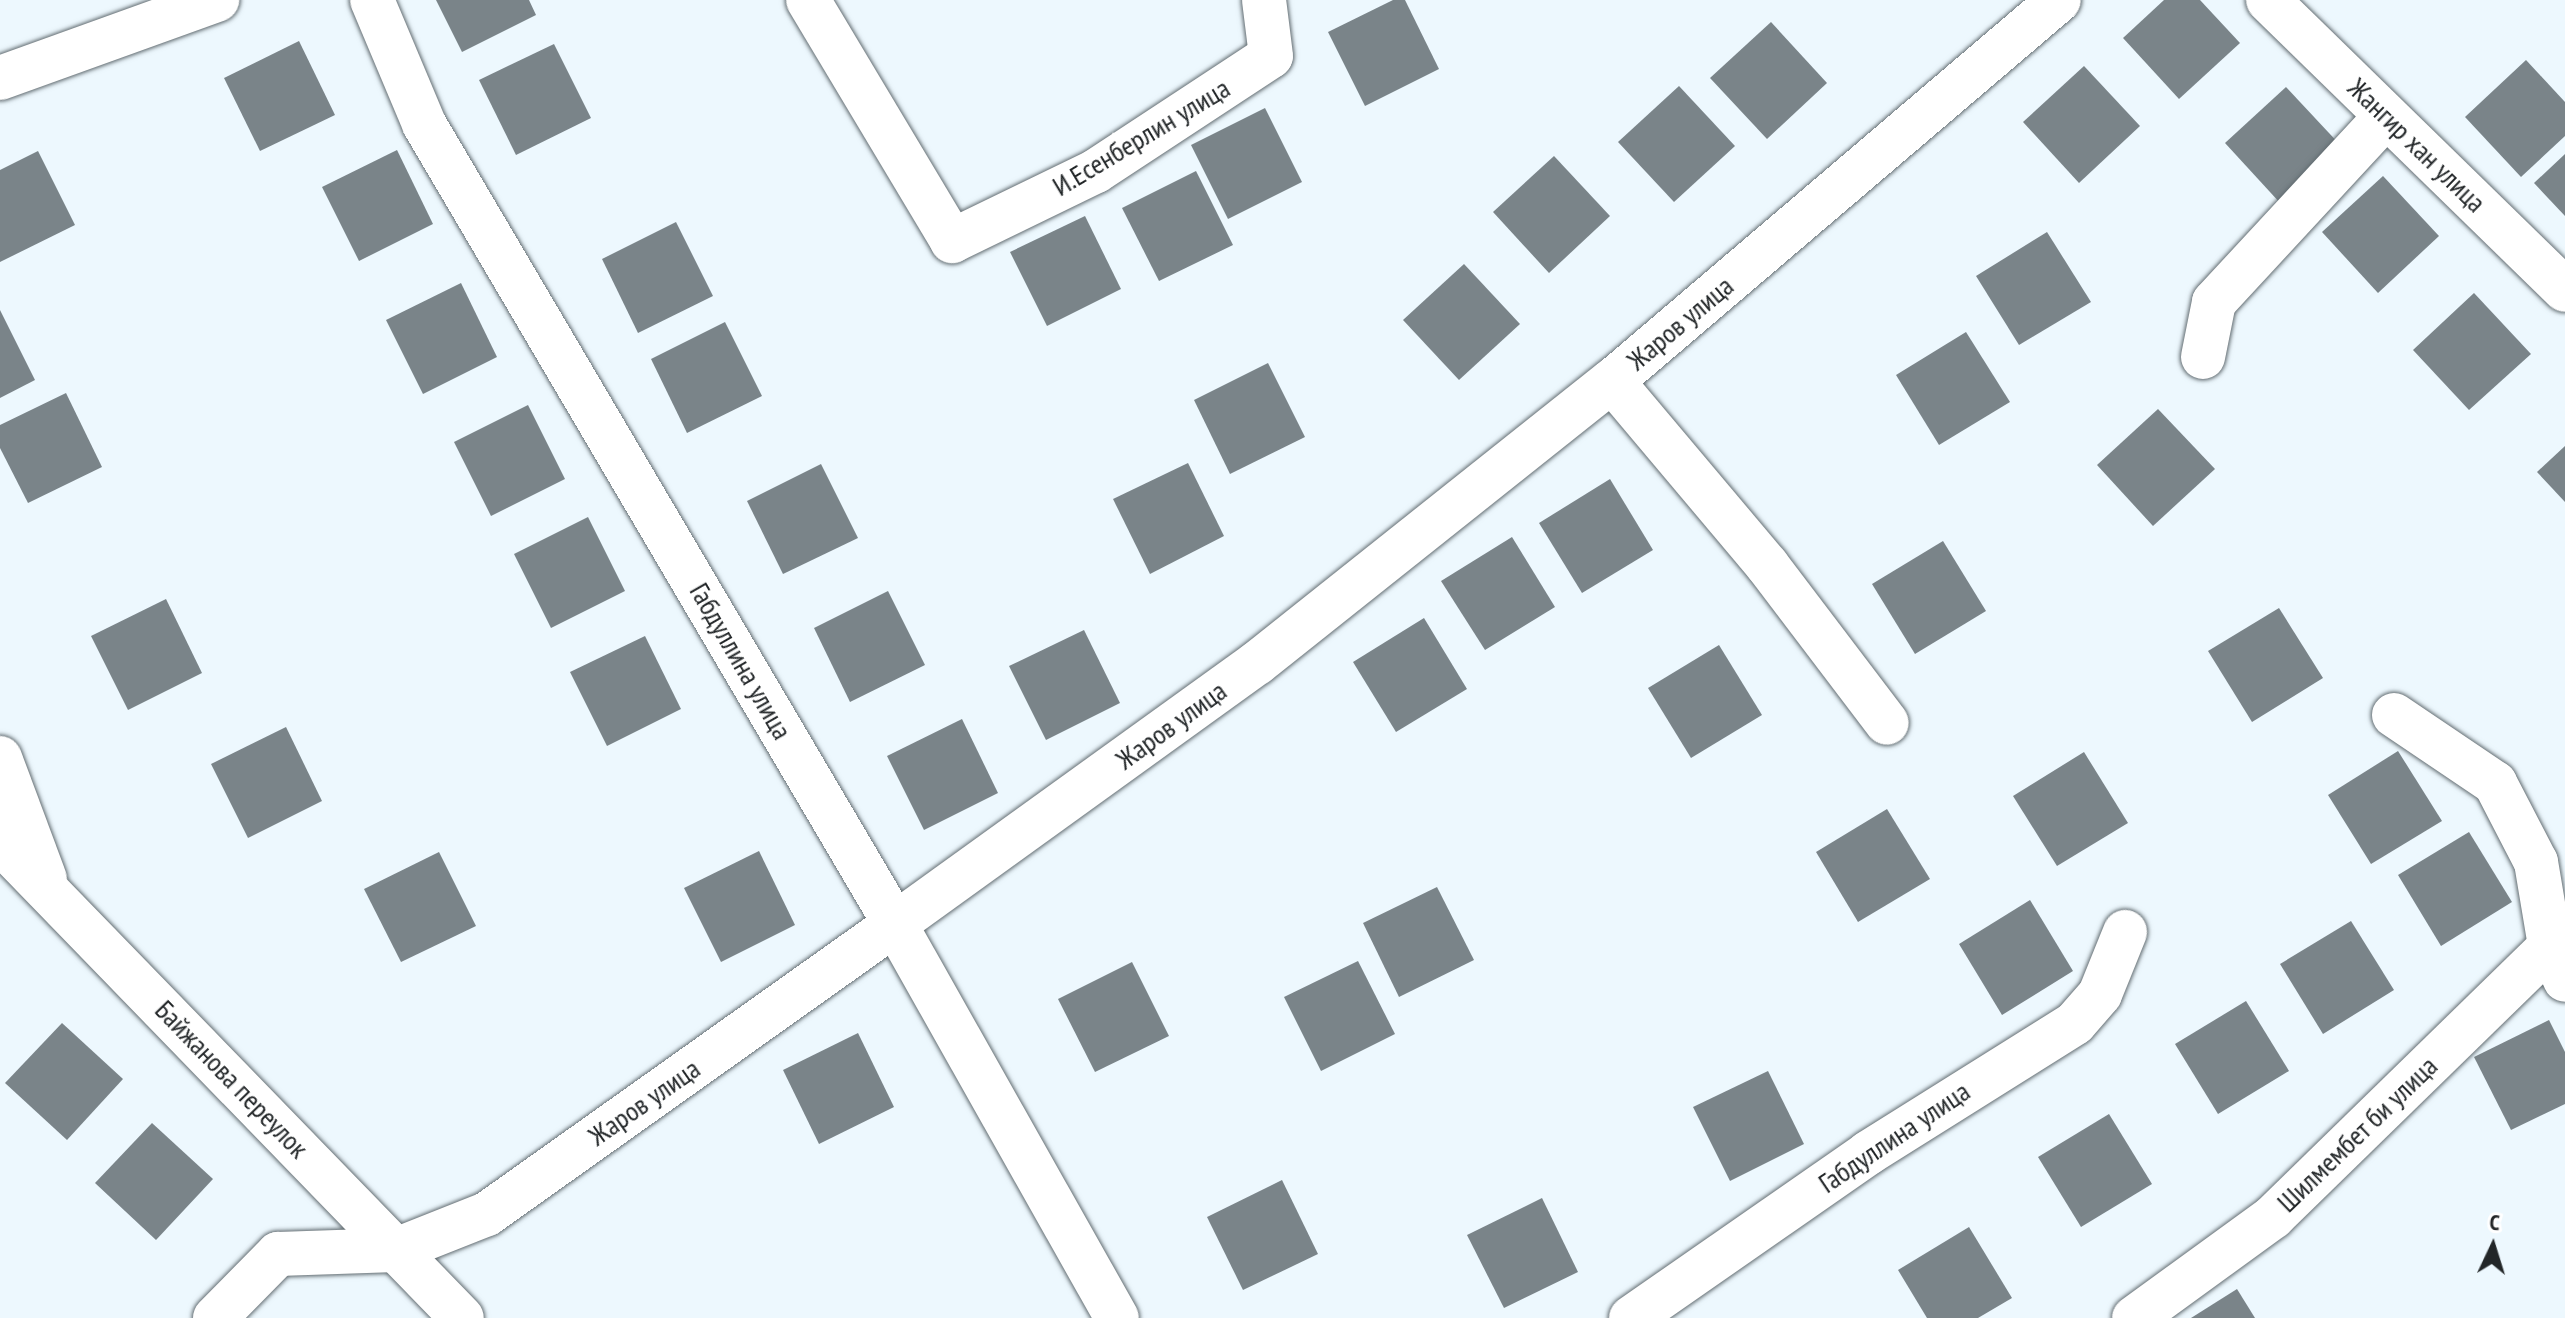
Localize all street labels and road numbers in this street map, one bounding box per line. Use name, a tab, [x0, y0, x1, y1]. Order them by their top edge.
street label: И.Есенберлин улица	[1046, 71, 1236, 203]
street label: Жангир хан улица	[2341, 71, 2493, 219]
street label: Жаров улица	[1620, 269, 1740, 377]
street label: Габдуллина улица	[683, 577, 799, 745]
street label: Жаров улица	[1109, 674, 1233, 776]
street label: Байжанова переулок	[148, 993, 316, 1165]
street label: Шилмембет би улица	[2270, 1049, 2444, 1219]
street label: Жаров улица	[582, 1051, 706, 1153]
street label: Габдуллина улица	[1812, 1074, 1976, 1200]

